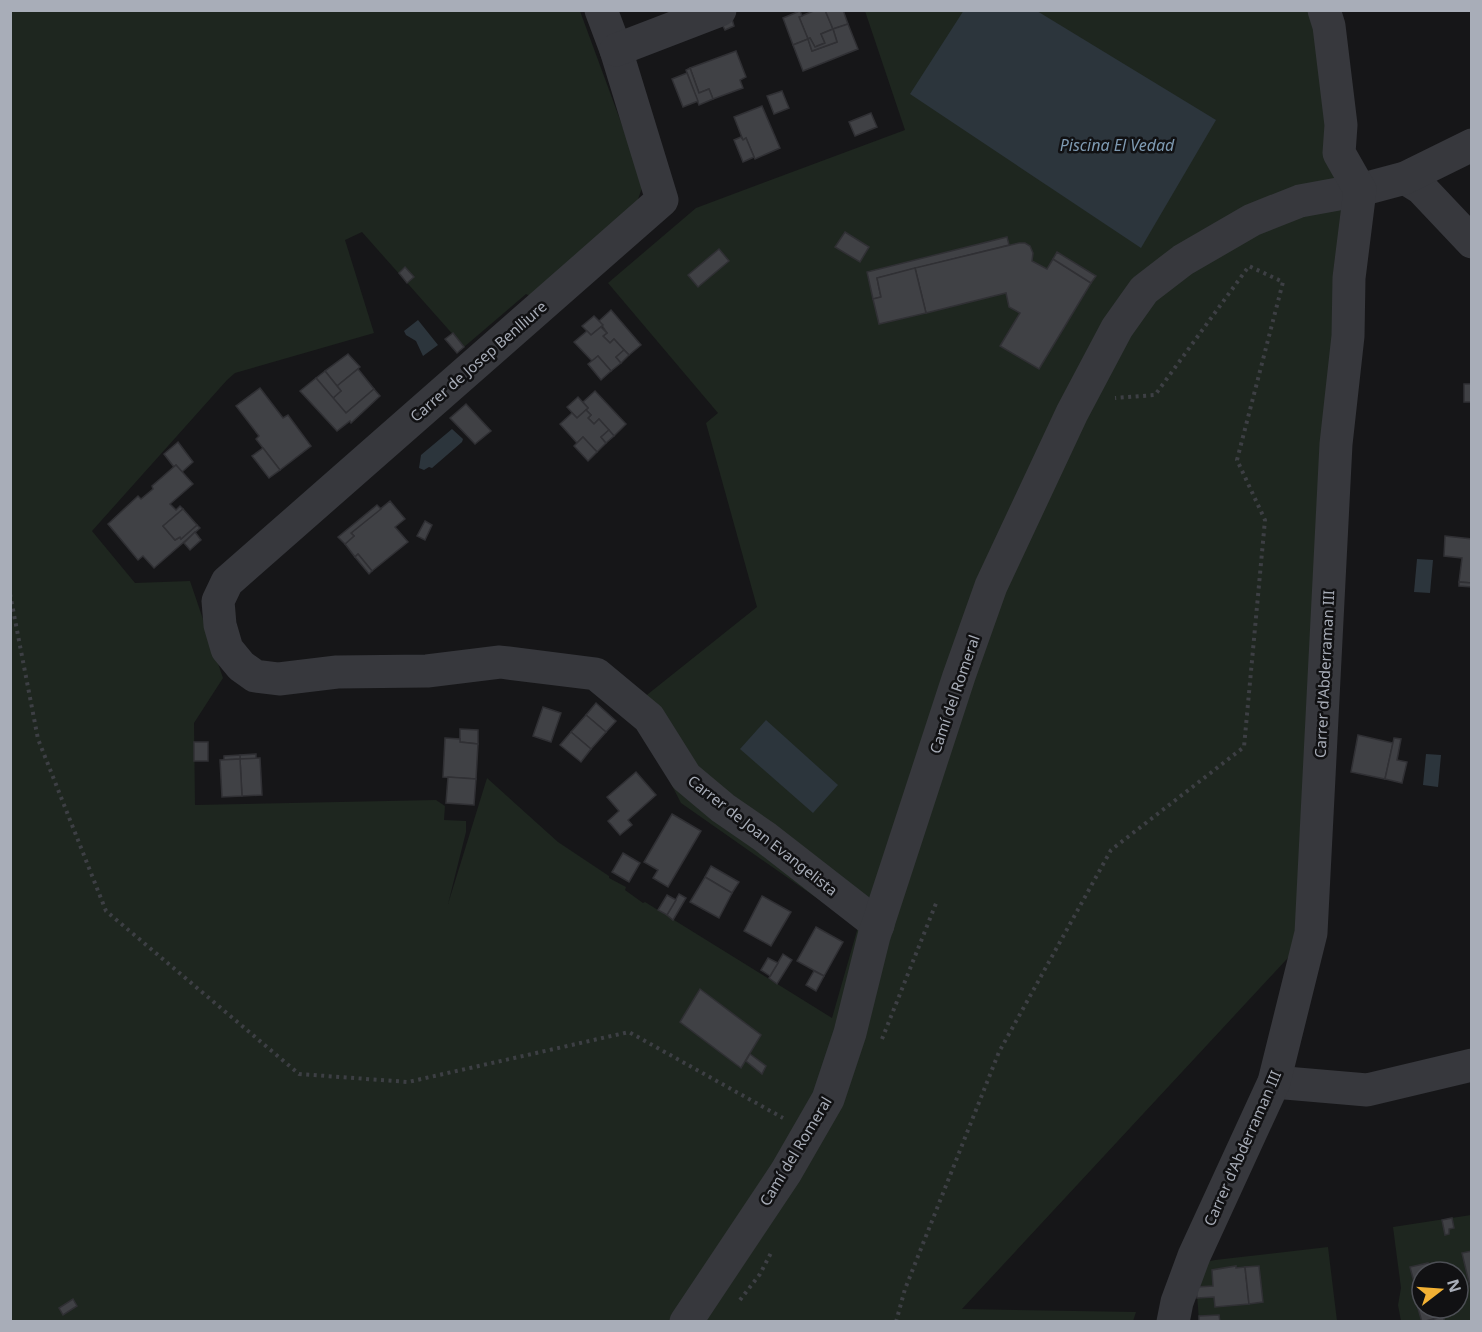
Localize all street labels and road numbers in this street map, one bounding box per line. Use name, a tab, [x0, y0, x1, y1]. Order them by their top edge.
street label: Carrer de Josep Benlliure	[405, 296, 551, 426]
street label: Carrer d'Abderraman III	[1310, 590, 1338, 758]
street label: Camí del Romeral	[924, 632, 984, 756]
street label: Carrer de Joan Evangelista	[684, 770, 842, 900]
street label: Carrer d'Abderraman III	[1199, 1067, 1285, 1229]
street label: Camí del Romeral	[754, 1093, 836, 1209]

